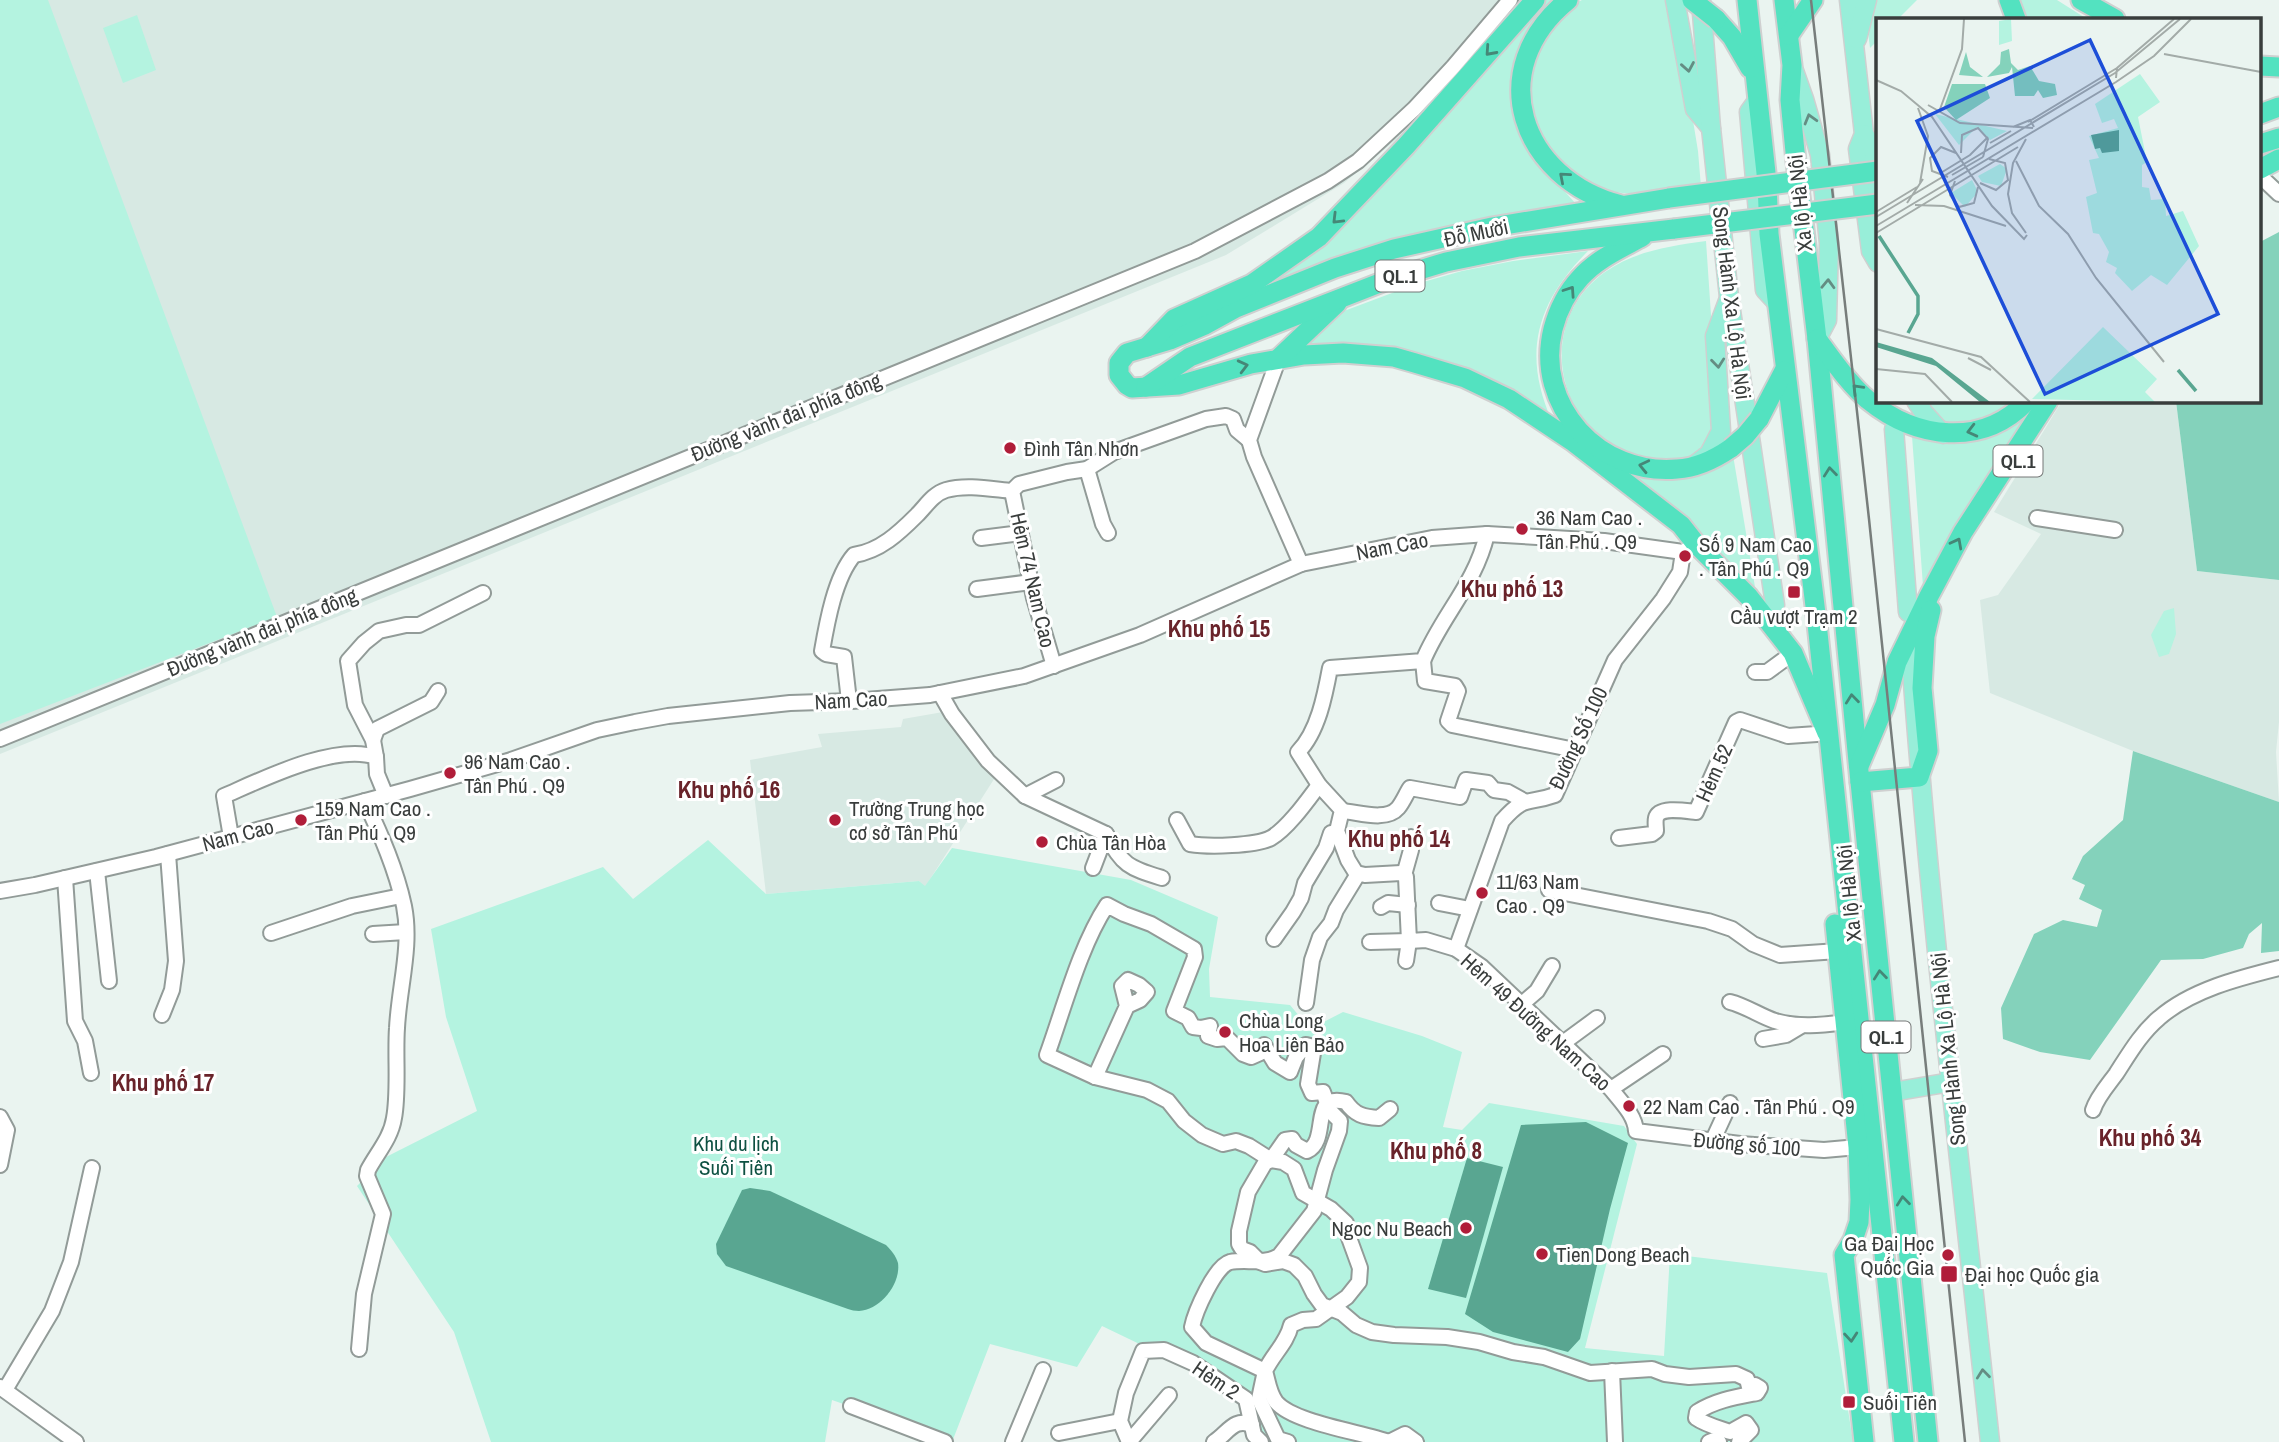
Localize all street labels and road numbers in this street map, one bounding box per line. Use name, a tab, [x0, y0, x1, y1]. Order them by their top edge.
street label: Xa lộ Hà Nội	[1780, 153, 1820, 253]
street label: Song Hành Xa Lộ Hà Nội	[1706, 205, 1758, 401]
street label: Đỗ Mười	[1441, 212, 1511, 254]
road number: QL.1	[1376, 260, 1424, 292]
street label: Đường vành đai phía đông	[686, 365, 886, 468]
road number: QL.1	[1994, 446, 2042, 476]
street label: Hẻm 74 Nam Cao	[1003, 510, 1063, 650]
street label: Nam Cao	[1354, 525, 1430, 567]
street label: Đường vành đai phía đông	[162, 580, 362, 683]
street label: Đường Số 100	[1542, 682, 1614, 794]
street label: Nam Cao	[814, 684, 888, 716]
street label: Hẻm 52	[1688, 740, 1740, 806]
street label: Nam Cao	[199, 812, 277, 858]
street label: Xa lộ Hà Nội	[1829, 843, 1869, 943]
street label: Hẻm 49 Đường Nam Cao	[1454, 947, 1618, 1097]
street label: Song Hành Xa Lộ Hà Nội	[1923, 951, 1973, 1147]
road number: QL.1	[1862, 1021, 1910, 1052]
street label: Đường số 100	[1692, 1125, 1802, 1163]
street label: Hẻm 2	[1187, 1354, 1245, 1406]

